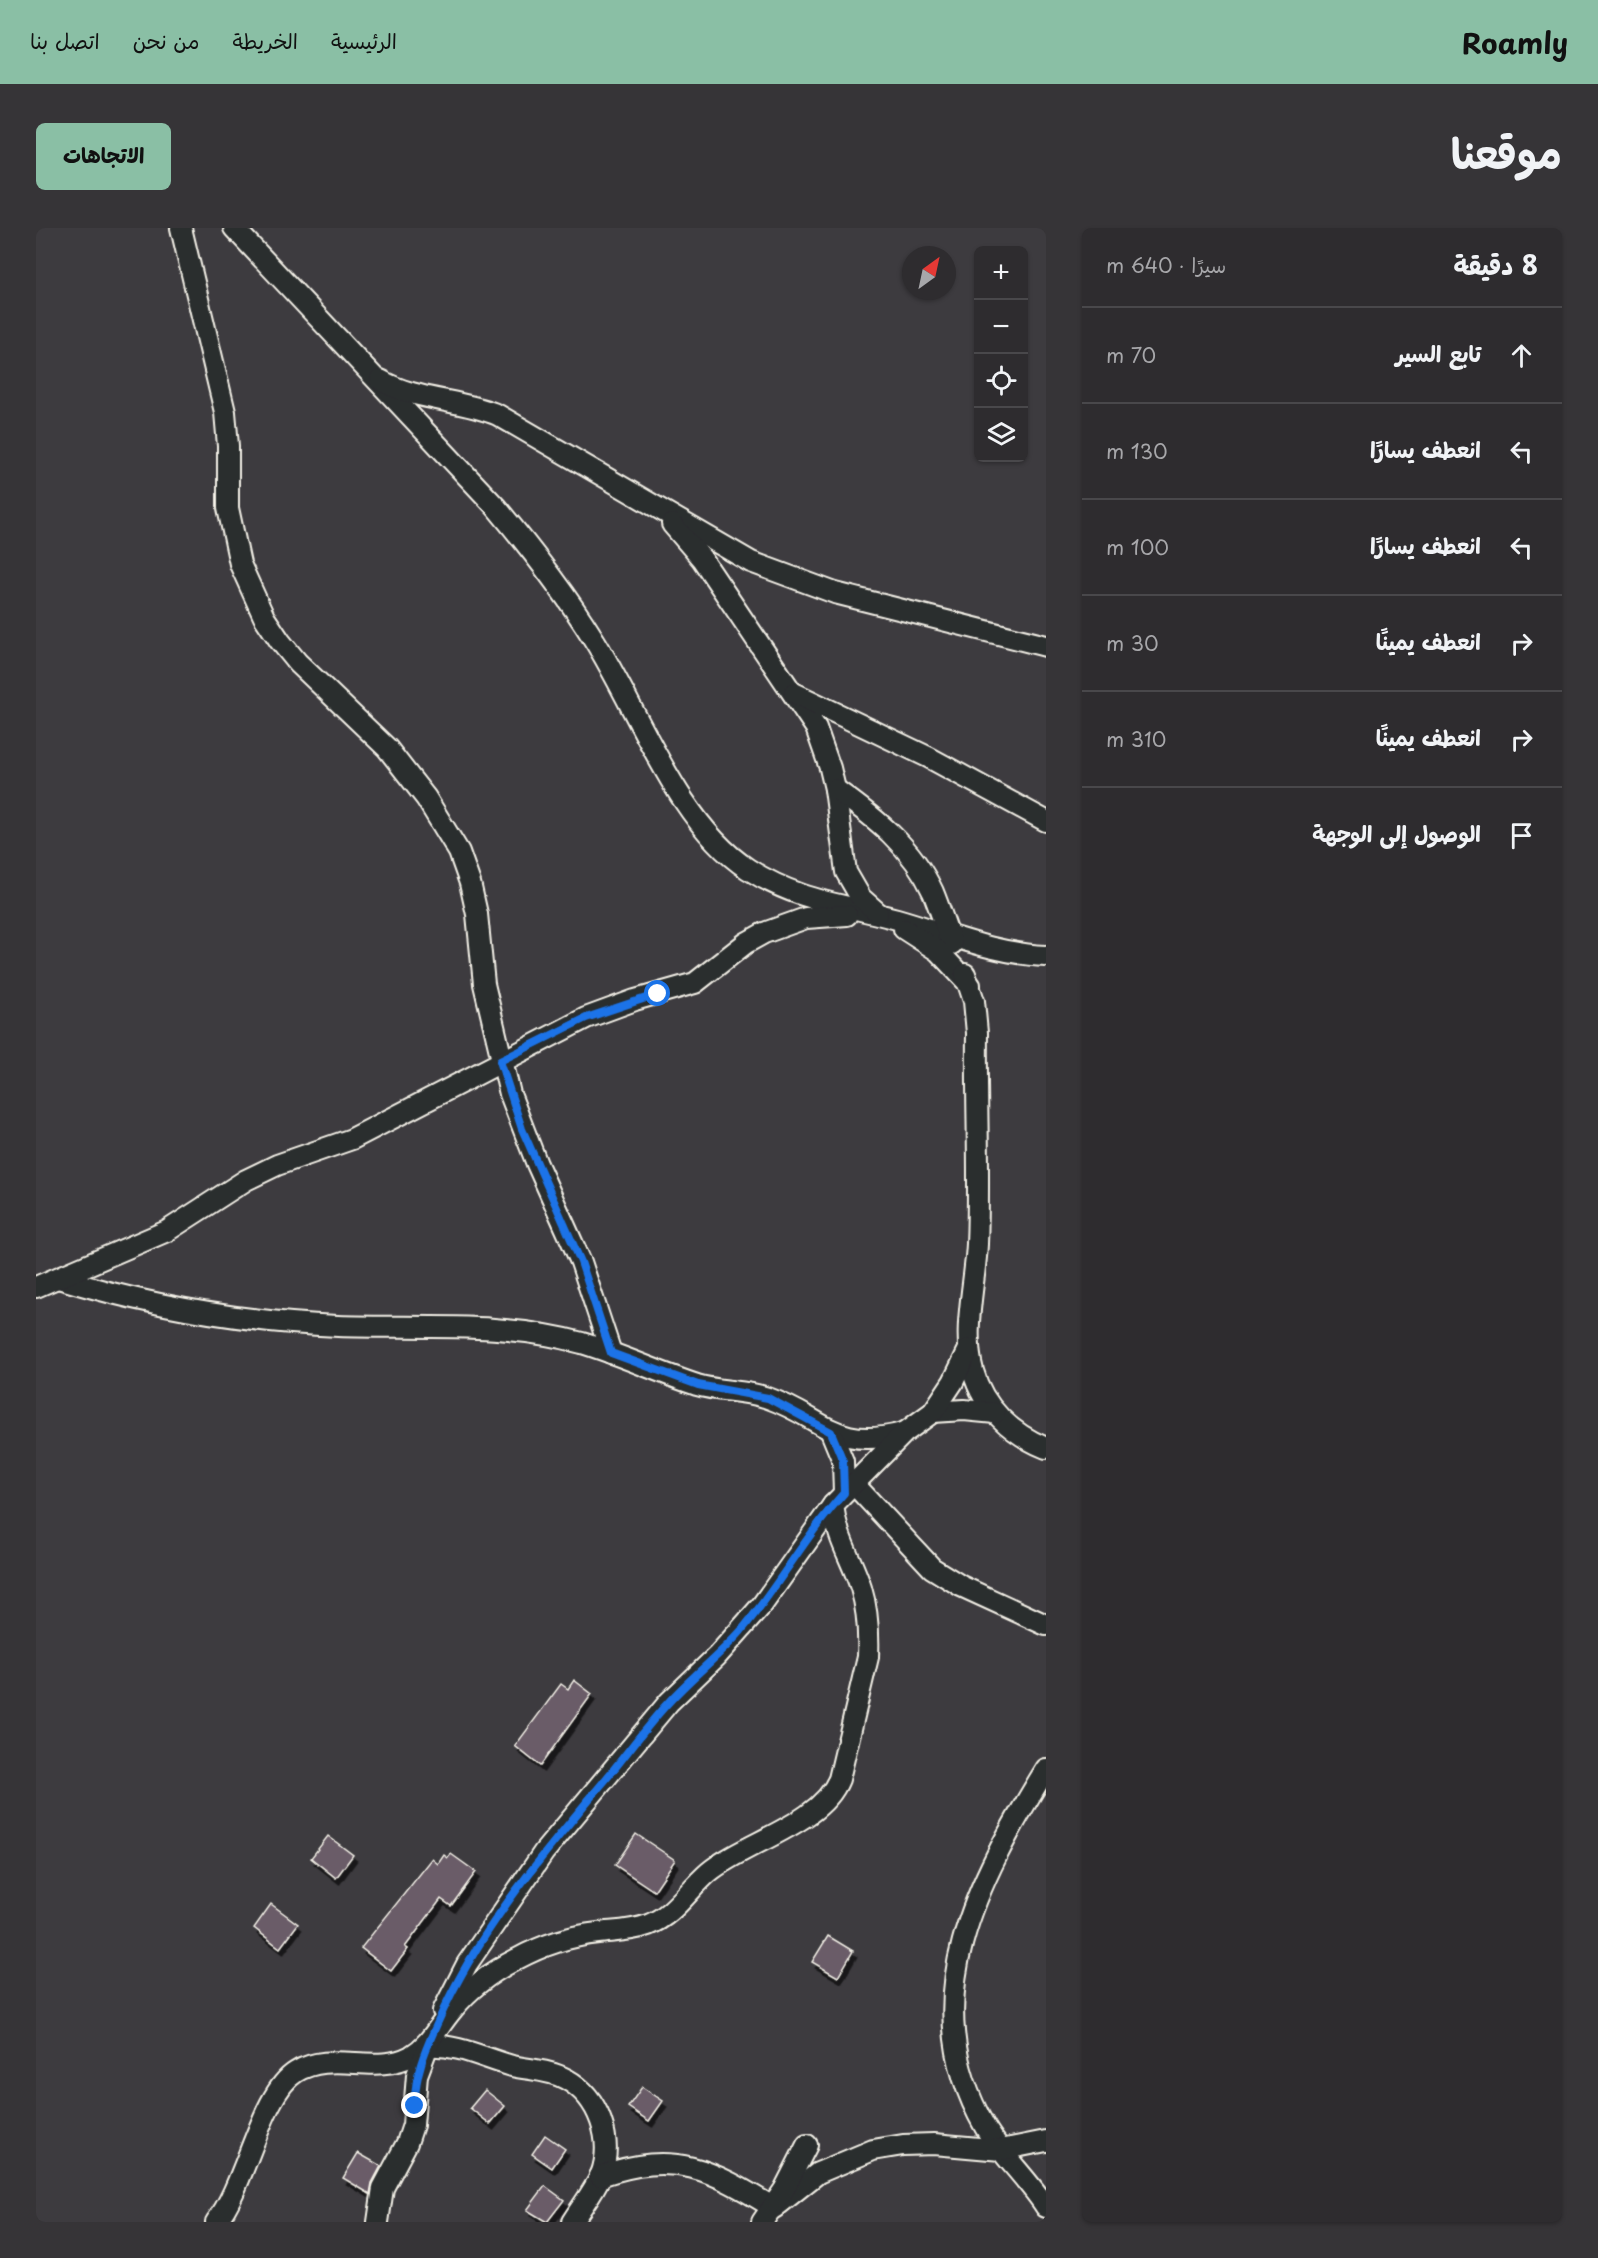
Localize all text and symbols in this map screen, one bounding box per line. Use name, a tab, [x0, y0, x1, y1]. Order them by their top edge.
text: Roamly	[1462, 21, 1568, 64]
text: اتصل بنا	[30, 24, 100, 56]
text: من نحن	[133, 24, 199, 56]
text: الخريطة	[232, 24, 298, 56]
text: الرئيسية	[331, 24, 397, 56]
text: موقعنا	[1451, 120, 1562, 183]
button: الاتجاهات	[36, 123, 171, 190]
text: 8 دقيقة	[1453, 245, 1538, 284]
north arrow	[902, 246, 956, 300]
map controls	[974, 246, 1028, 462]
button: +	[974, 246, 1028, 300]
text: سيرًا · 640 m	[1106, 250, 1226, 280]
button: −	[974, 300, 1028, 354]
text: تابع السير	[1396, 336, 1481, 369]
icon: ahead	[1505, 339, 1538, 372]
text: 70 m	[1106, 340, 1156, 370]
button: locate	[974, 354, 1028, 408]
button: layers	[974, 408, 1028, 462]
text: انعطف يسارًا	[1370, 432, 1481, 465]
icon: left	[1505, 435, 1538, 468]
text: 130 m	[1106, 436, 1168, 466]
text: انعطف يسارًا	[1370, 528, 1481, 561]
icon: left	[1505, 531, 1538, 564]
text: 100 m	[1106, 532, 1169, 562]
text: انعطف يمينًا	[1376, 624, 1481, 657]
icon: right	[1505, 627, 1538, 660]
text: 30 m	[1106, 628, 1159, 658]
text: انعطف يمينًا	[1376, 720, 1481, 753]
icon: right	[1505, 723, 1538, 756]
text: 310 m	[1106, 724, 1166, 754]
text: الوصول إلى الوجهة	[1312, 816, 1481, 849]
icon: arrive	[1505, 819, 1538, 852]
route start	[644, 980, 670, 1006]
route end	[401, 2092, 427, 2118]

